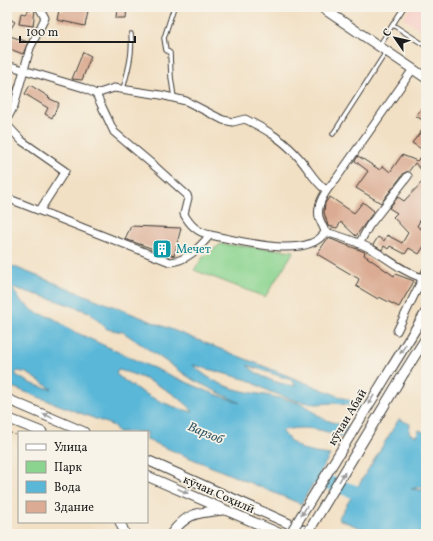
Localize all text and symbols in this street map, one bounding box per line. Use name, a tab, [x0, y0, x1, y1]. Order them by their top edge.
scale bar	[20, 18, 135, 44]
north arrow	[375, 18, 415, 58]
text: 100 m	[26, 25, 59, 41]
text: С	[380, 26, 396, 40]
building icon: Мечет	[151, 238, 173, 260]
place label: Мечет	[176, 242, 211, 258]
one-way arrow	[399, 344, 407, 354]
street label: кӯчаи Абаӣ	[325, 386, 371, 449]
one-way arrow	[368, 394, 375, 406]
one-way arrow	[42, 413, 54, 419]
water label: Варзоб	[185, 418, 227, 450]
legend	[18, 431, 148, 523]
text: Улица	[54, 440, 87, 456]
text: Парк	[54, 460, 82, 476]
one-way arrow	[338, 471, 345, 483]
street label: кӯчаи Соҳилӣ	[180, 472, 257, 518]
text: Вода	[54, 480, 81, 496]
one-way arrow	[177, 488, 188, 494]
text: Здание	[54, 500, 94, 516]
one-way arrow	[301, 505, 308, 517]

